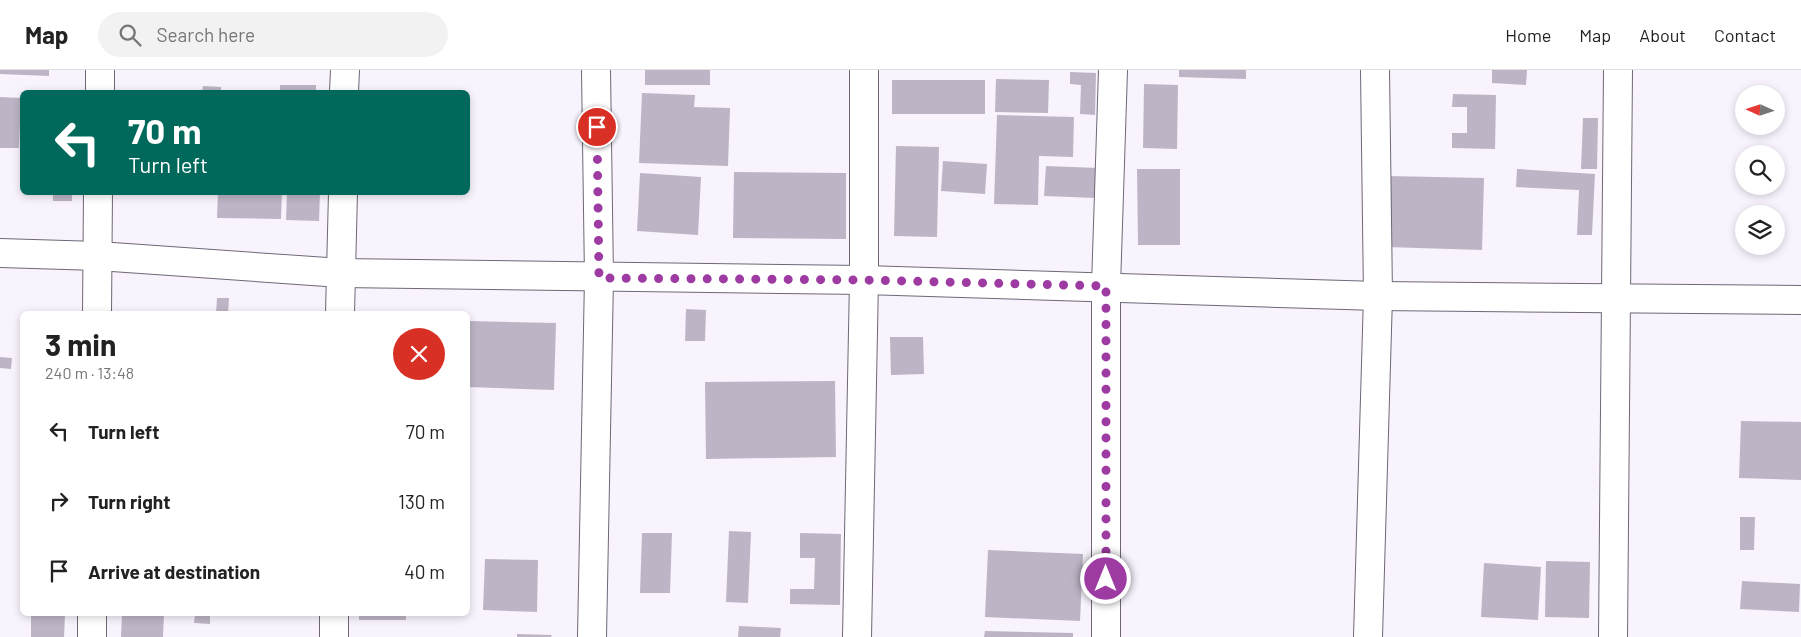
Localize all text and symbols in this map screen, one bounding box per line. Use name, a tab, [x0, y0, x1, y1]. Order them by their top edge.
search box	[98, 12, 448, 57]
text: Map	[25, 20, 68, 49]
icon: search	[116, 21, 144, 49]
text: Search here	[156, 23, 255, 46]
text: Home	[1505, 24, 1551, 46]
text: Map	[1579, 24, 1611, 46]
text: About	[1639, 24, 1686, 46]
text: Contact	[1714, 24, 1776, 46]
north arrow	[1735, 85, 1785, 135]
map controls	[1735, 85, 1785, 255]
pin	[576, 106, 618, 148]
text: 70 m	[128, 109, 202, 151]
icon: left	[45, 110, 110, 175]
icon: arrive	[583, 113, 611, 141]
button: search	[1735, 145, 1785, 195]
text: Turn left	[128, 151, 208, 177]
button: layers	[1735, 205, 1785, 255]
text: 3 min	[45, 326, 116, 362]
button: close	[393, 328, 445, 380]
text: 240 m · 13:48	[45, 363, 134, 382]
icon: left	[45, 417, 73, 445]
text: Turn left	[88, 420, 159, 443]
text: 70 m	[406, 420, 445, 443]
icon: right	[45, 487, 73, 515]
text: Turn right	[88, 490, 170, 513]
text: 130 m	[398, 490, 445, 513]
position arrow	[1079, 552, 1131, 604]
icon: arrive	[45, 557, 73, 585]
text: Arrive at destination	[88, 560, 260, 583]
text: 40 m	[404, 560, 445, 583]

